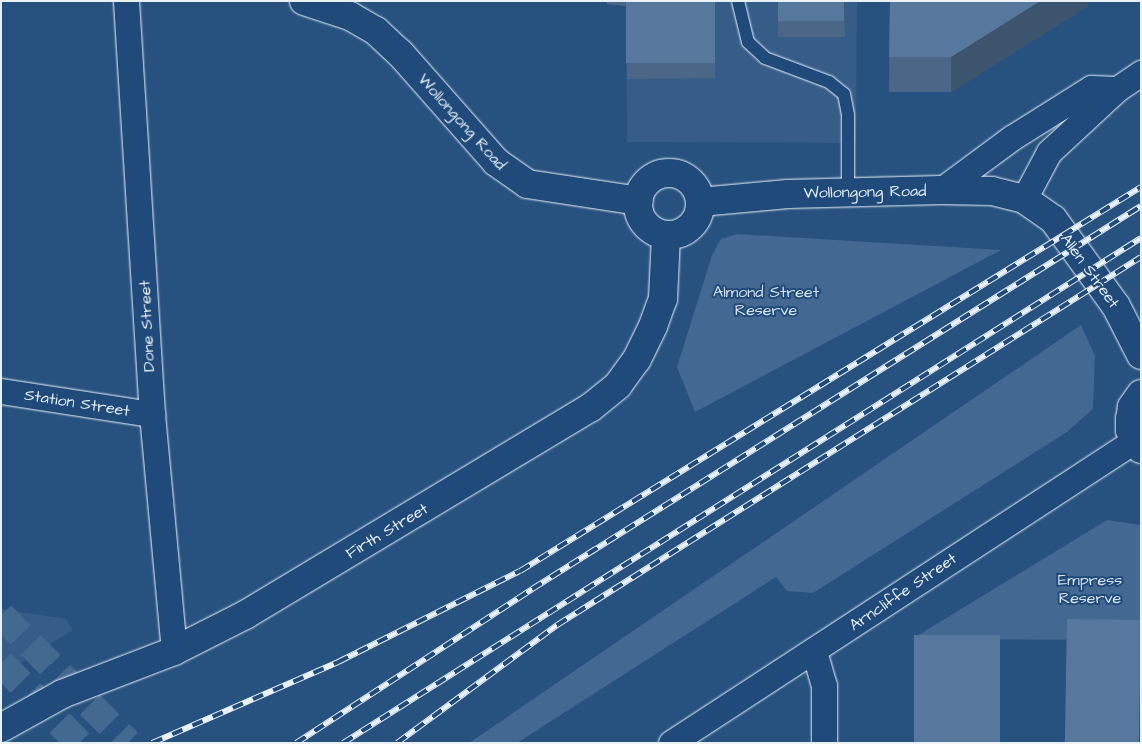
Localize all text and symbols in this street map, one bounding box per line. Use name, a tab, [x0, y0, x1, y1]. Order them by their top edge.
street label: Wollongong Road	[414, 70, 510, 174]
street label: Wollongong Road	[803, 181, 927, 203]
street label: Allen Street	[1056, 230, 1124, 312]
street label: Done Street	[135, 280, 159, 372]
park label: Almond Street Reserve	[713, 282, 819, 320]
street label: Station Street	[23, 385, 131, 421]
street label: Firth Street	[342, 499, 432, 563]
street label: Arncliffe Street	[846, 549, 960, 635]
park label: Empress Reserve	[1058, 570, 1122, 608]

